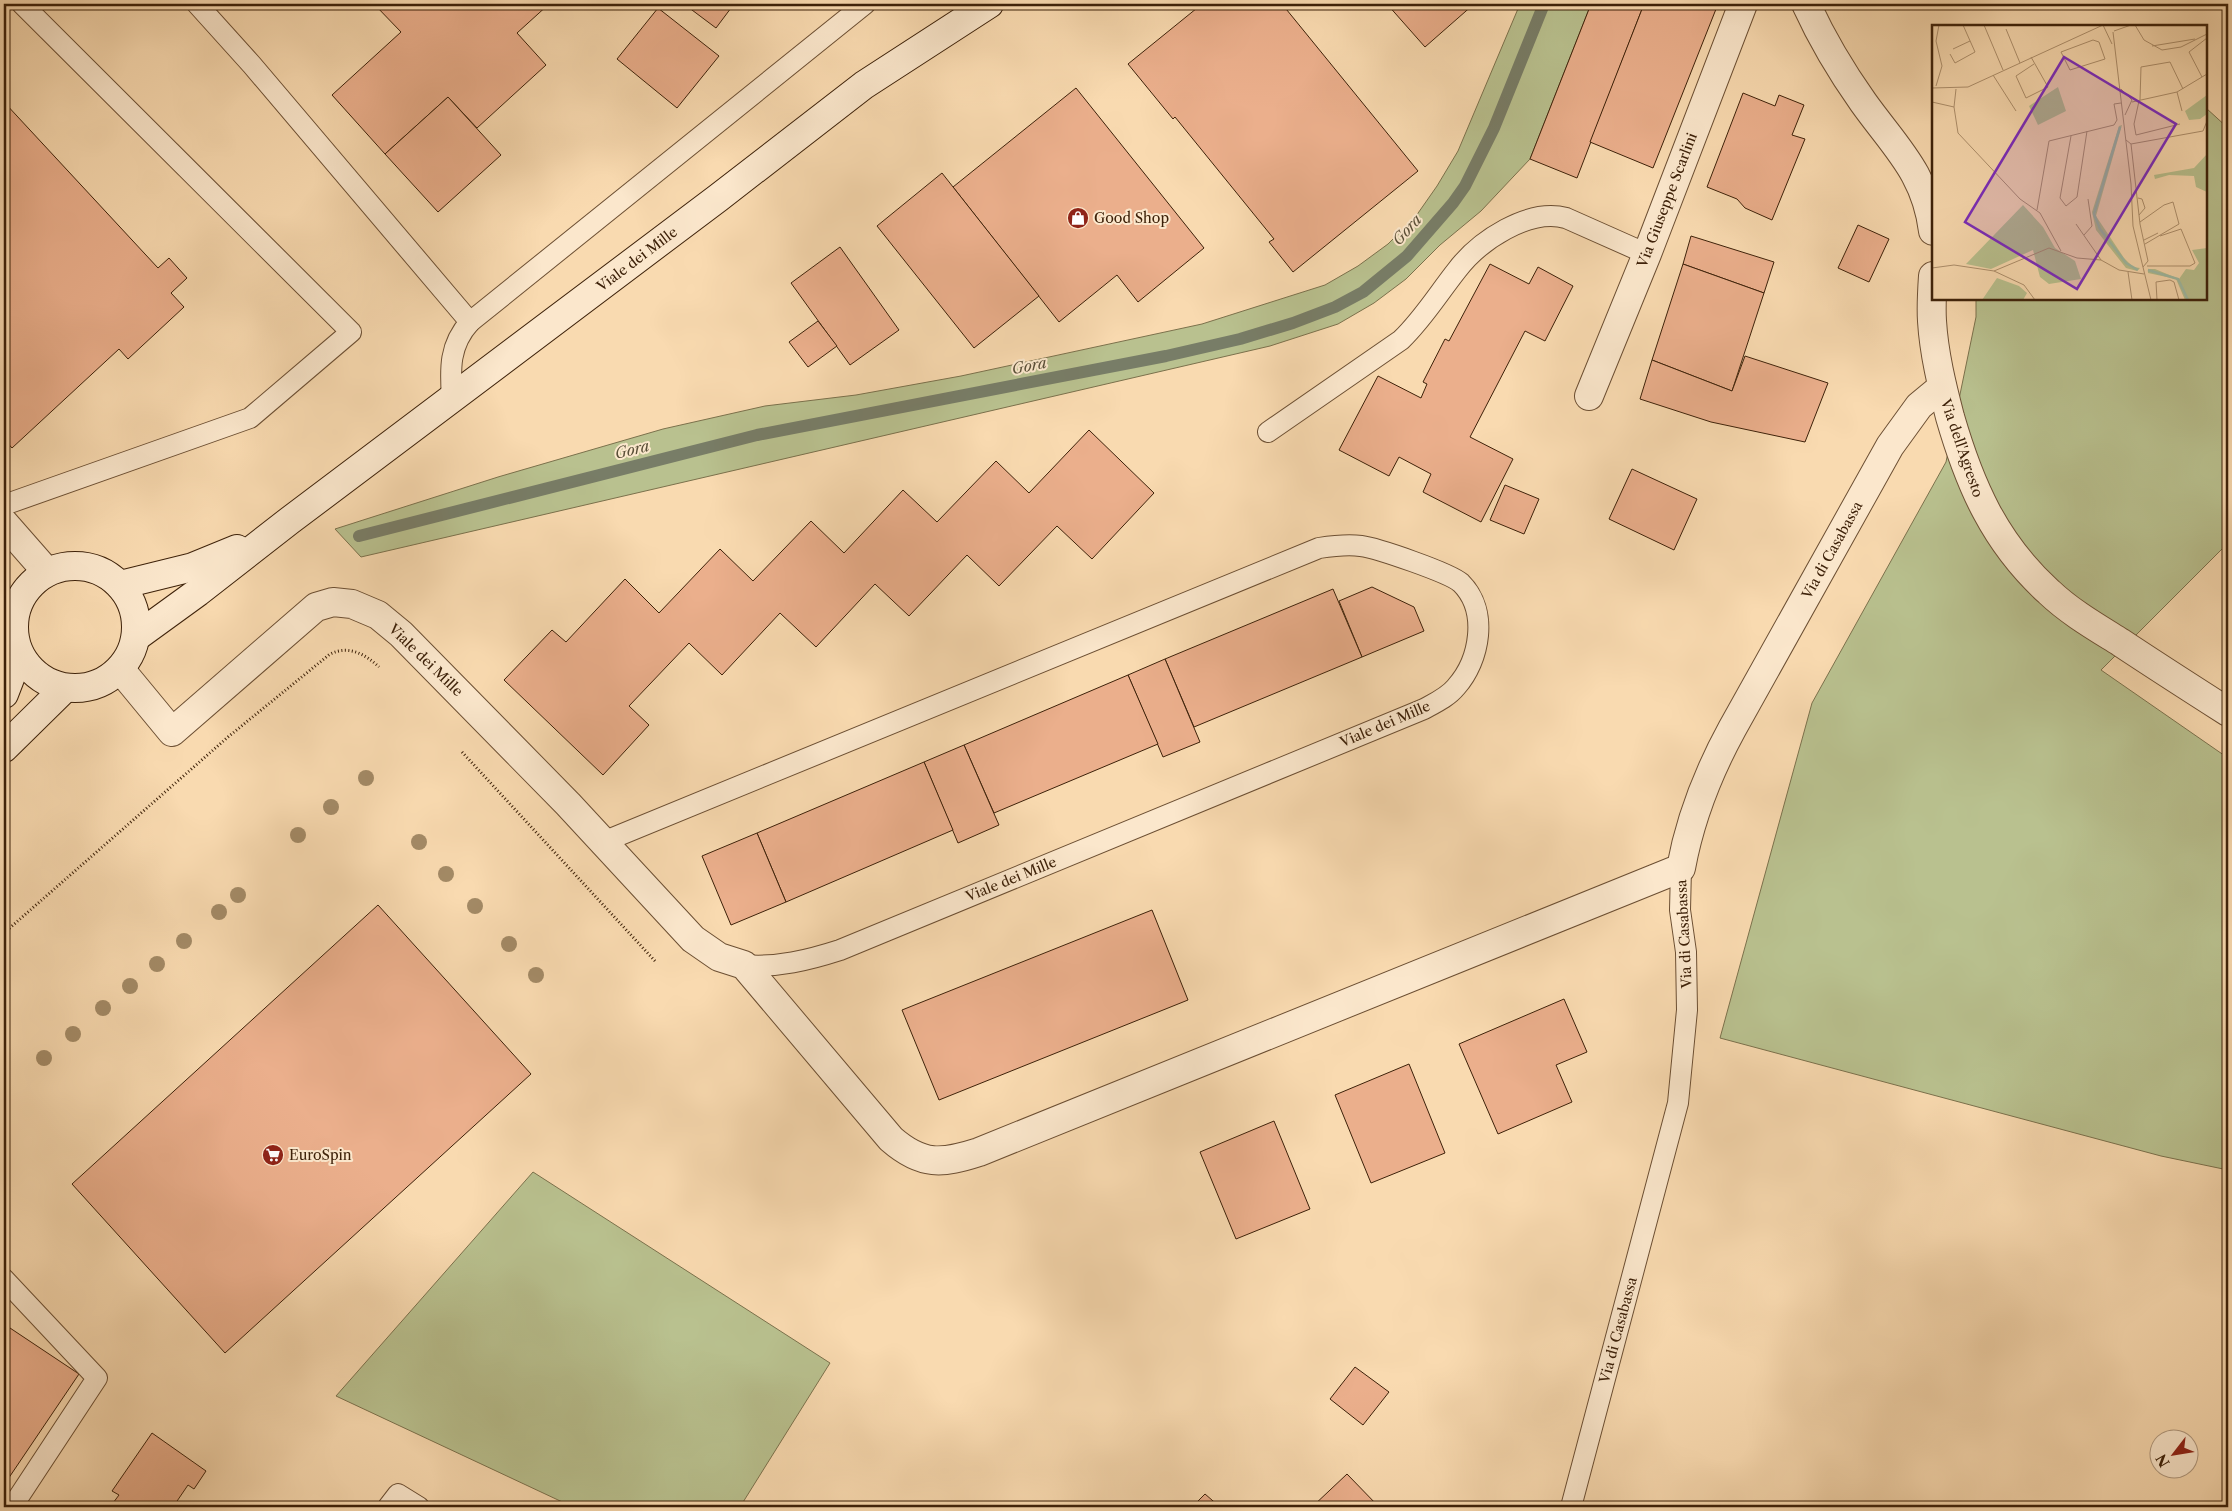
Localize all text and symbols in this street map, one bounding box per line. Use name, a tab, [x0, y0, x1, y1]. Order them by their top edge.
inset map	[1932, 25, 2207, 300]
street label: Via Giuseppe Scarlini	[1633, 130, 1701, 271]
shop icon: Good Shop	[1066, 206, 1090, 230]
place label: Good Shop	[1094, 209, 1169, 227]
water label: Gora	[1388, 210, 1425, 249]
street label: Viale dei Mille	[592, 223, 681, 296]
water label: Gora	[1010, 353, 1048, 378]
street label: Via dell'Agresto	[1936, 395, 1987, 500]
water label: Gora	[613, 436, 651, 463]
street label: Via di Casabassa	[1797, 497, 1867, 603]
street label: Viale dei Mille	[384, 619, 467, 700]
street label: Viale dei Mille	[1336, 697, 1433, 752]
street label: Viale dei Mille	[962, 853, 1059, 906]
street label: Via di Casabassa	[1672, 879, 1696, 990]
supermarket icon: EuroSpin	[261, 1143, 285, 1167]
place label: EuroSpin	[289, 1146, 352, 1164]
street label: Via di Casabassa	[1595, 1274, 1641, 1386]
north arrow	[2150, 1428, 2200, 1478]
text: N	[2152, 1451, 2174, 1471]

